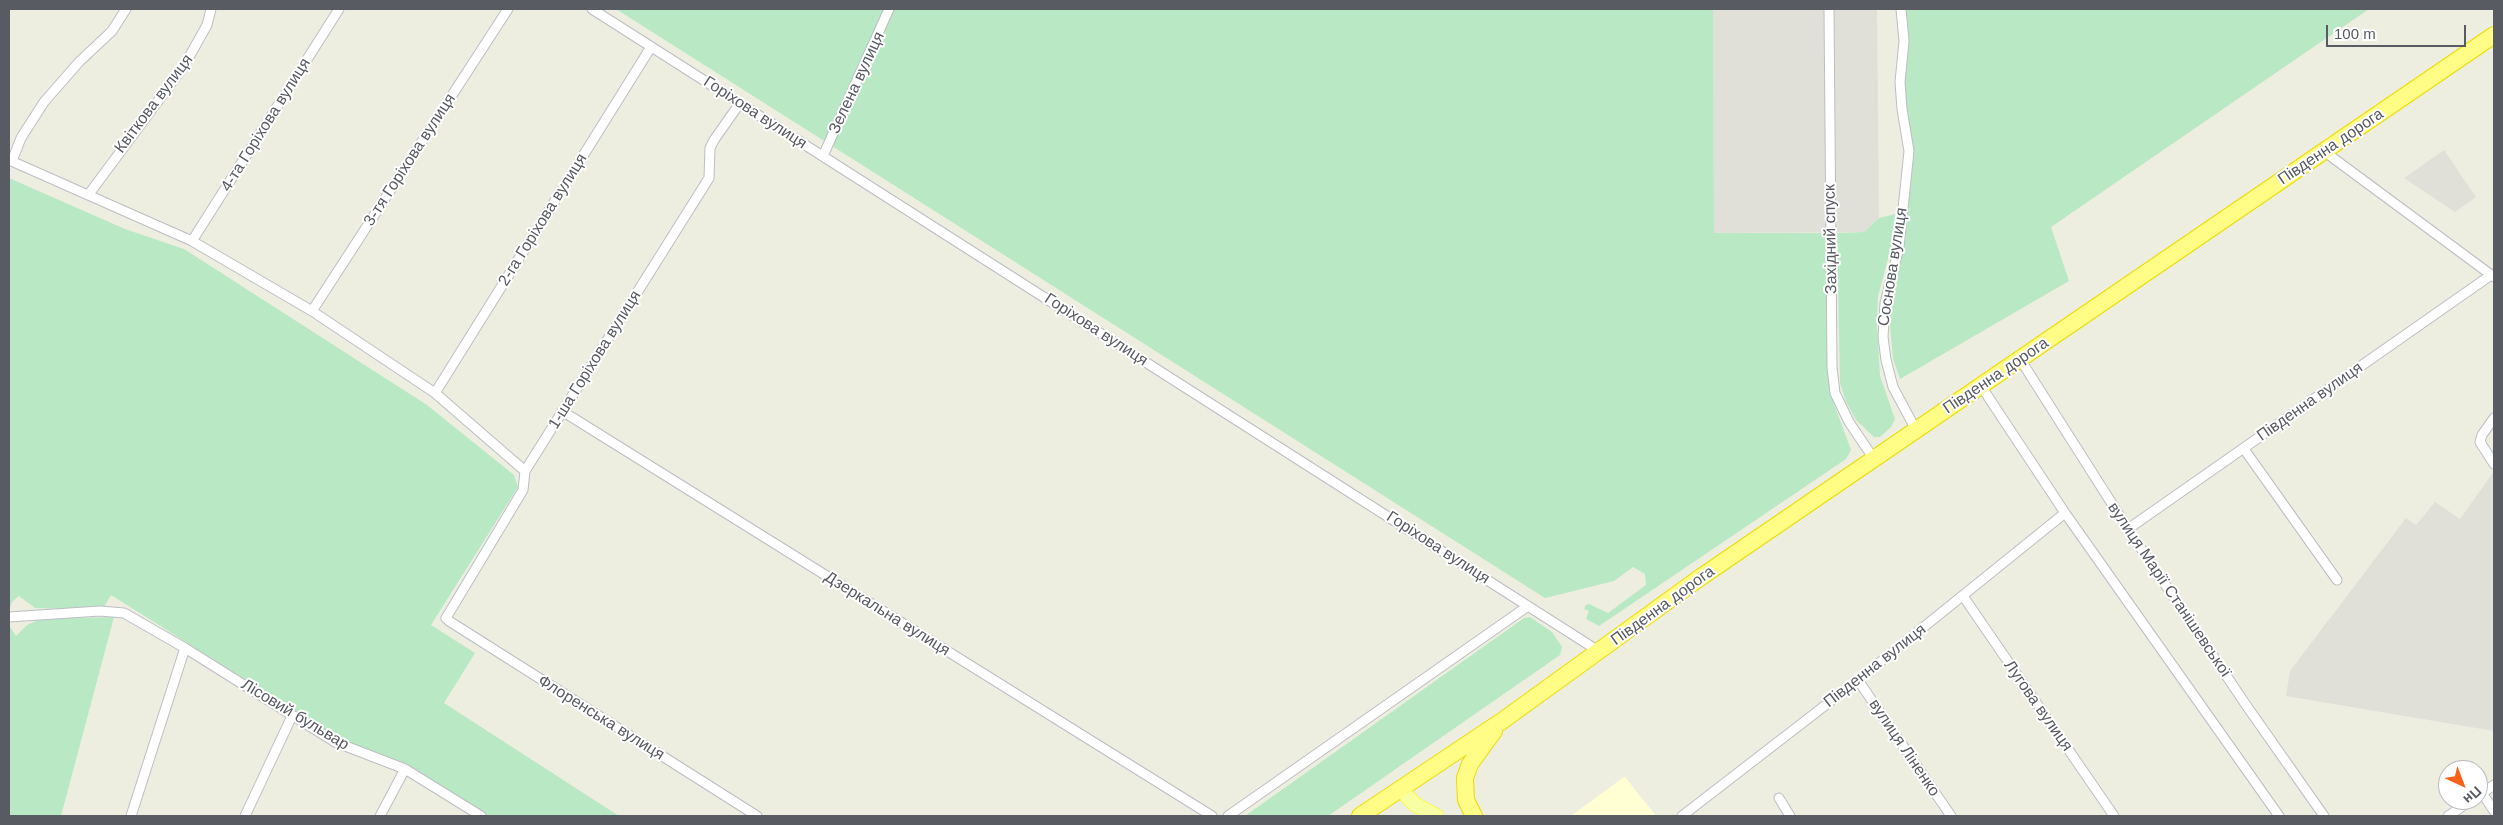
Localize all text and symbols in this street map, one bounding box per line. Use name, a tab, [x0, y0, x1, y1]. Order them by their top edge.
scale bar	[2328, 15, 2468, 47]
text: 100 m	[2334, 25, 2376, 42]
street label: Зелена вулиця	[825, 29, 889, 137]
street label: Квіткова вулиця	[111, 51, 197, 157]
street label: 4-та Горіхова вулиця	[217, 55, 315, 195]
street label: Горіхова вулиця	[700, 72, 810, 154]
street label: 3-тя Горіхова вулиця	[360, 90, 460, 230]
street label: Південна дорога	[2275, 105, 2387, 189]
street label: 2-га Горіхова вулиця	[495, 150, 591, 290]
street label: Західний спуск	[1820, 184, 1842, 294]
street label: Соснова вулиця	[1874, 206, 1912, 328]
street label: 1-ша Горіхова вулиця	[545, 287, 645, 433]
street label: Горіхова вулиця	[1041, 289, 1151, 371]
street label: Південна дорога	[1940, 334, 2052, 418]
street label: Південна вулиця	[2253, 358, 2367, 446]
street label: вулиця Марії Станішевської	[2103, 499, 2235, 681]
street label: Горіхова вулиця	[1383, 507, 1493, 589]
street label: Південна дорога	[1608, 562, 1718, 650]
street label: Дзеркальна вулиця	[821, 568, 953, 660]
street label: Південна вулиця	[1820, 620, 1930, 712]
street label: Лугова вулиця	[2000, 657, 2076, 755]
street label: Флоренська вулиця	[534, 671, 668, 765]
street label: Лісовий бульвар	[238, 675, 352, 755]
street label: вулиця Ліненко	[1864, 696, 1944, 800]
north arrow	[2438, 760, 2488, 810]
text: Пн	[2460, 783, 2485, 807]

